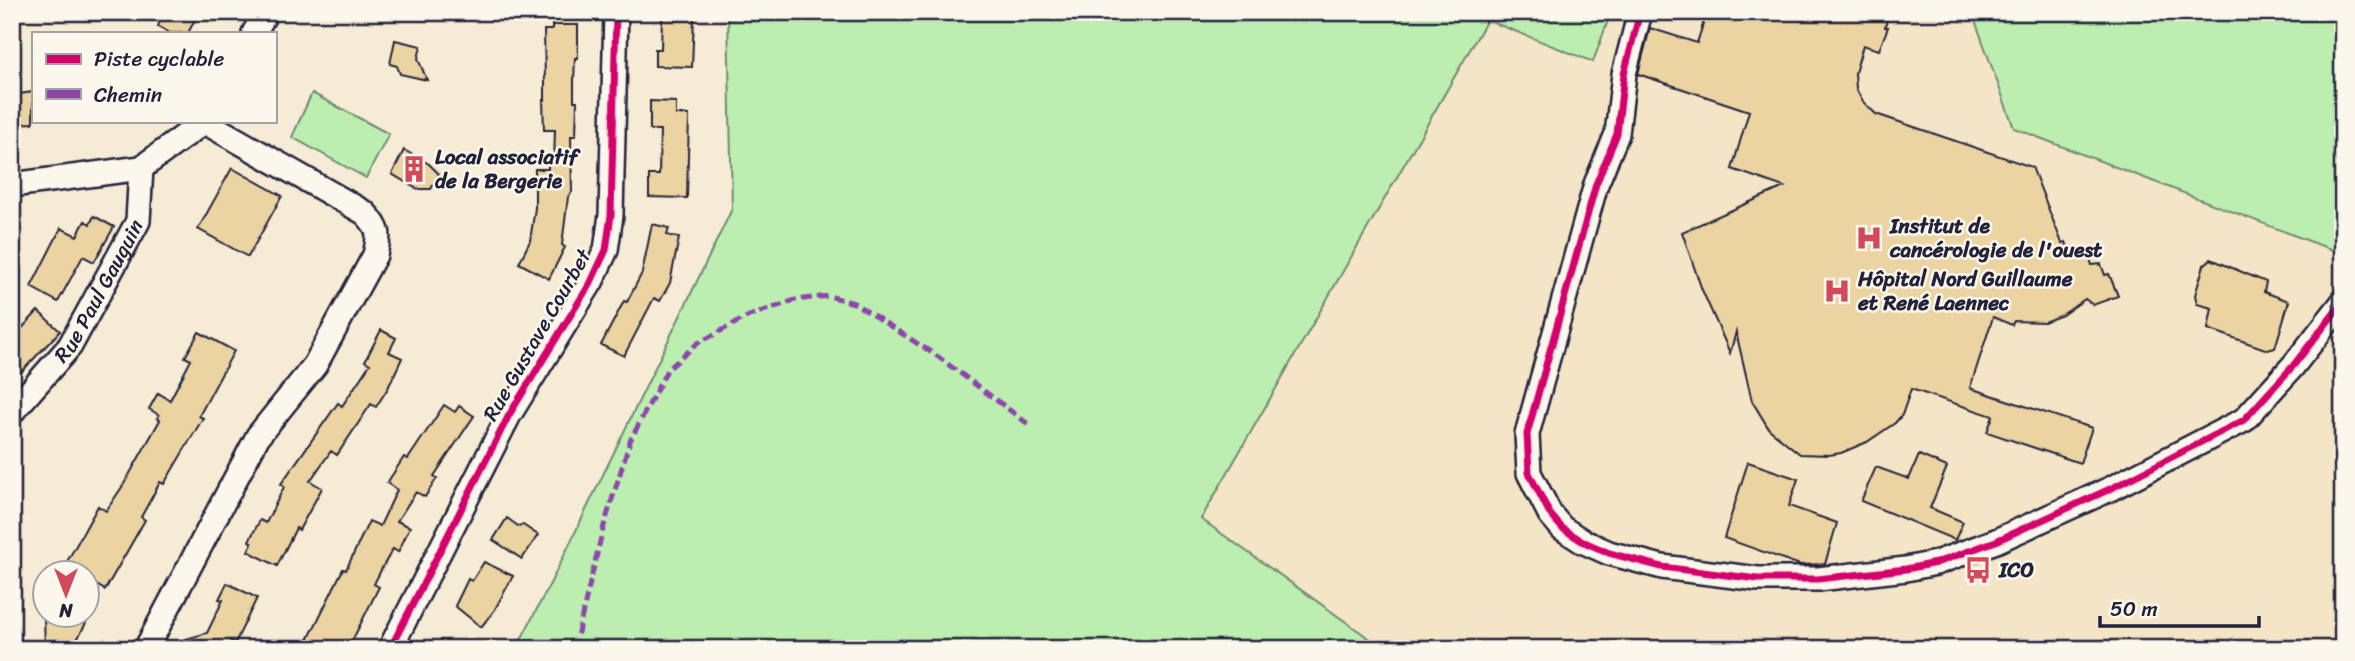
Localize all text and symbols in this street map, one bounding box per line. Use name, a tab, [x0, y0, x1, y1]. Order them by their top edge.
legend	[32, 32, 276, 122]
text: Piste cyclable	[94, 40, 225, 78]
text: Chemin	[94, 76, 162, 114]
place label: Local associatif de la Bergerie	[435, 138, 581, 200]
building icon: Local associatif de la Bergerie	[399, 154, 429, 184]
place label: Institut de cancérologie de l'ouest	[1889, 207, 2103, 269]
street label: Rue Paul Gauguin	[44, 212, 155, 372]
hospital icon: Institut de cancérologie de l'ouest	[1854, 223, 1884, 253]
street label: Rue Gustave Courbet	[472, 240, 603, 428]
place label: Hôpital Nord Guillaume et René Laennec	[1857, 260, 2073, 322]
hospital icon: Hôpital Nord Guillaume et René Laennec	[1822, 276, 1852, 306]
place label: ICO	[1998, 551, 2034, 589]
bus stop icon: ICO	[1963, 555, 1993, 585]
north arrow	[32, 560, 102, 630]
scale bar	[2100, 584, 2259, 628]
text: 50 m	[2110, 590, 2158, 628]
text: N	[59, 594, 74, 627]

